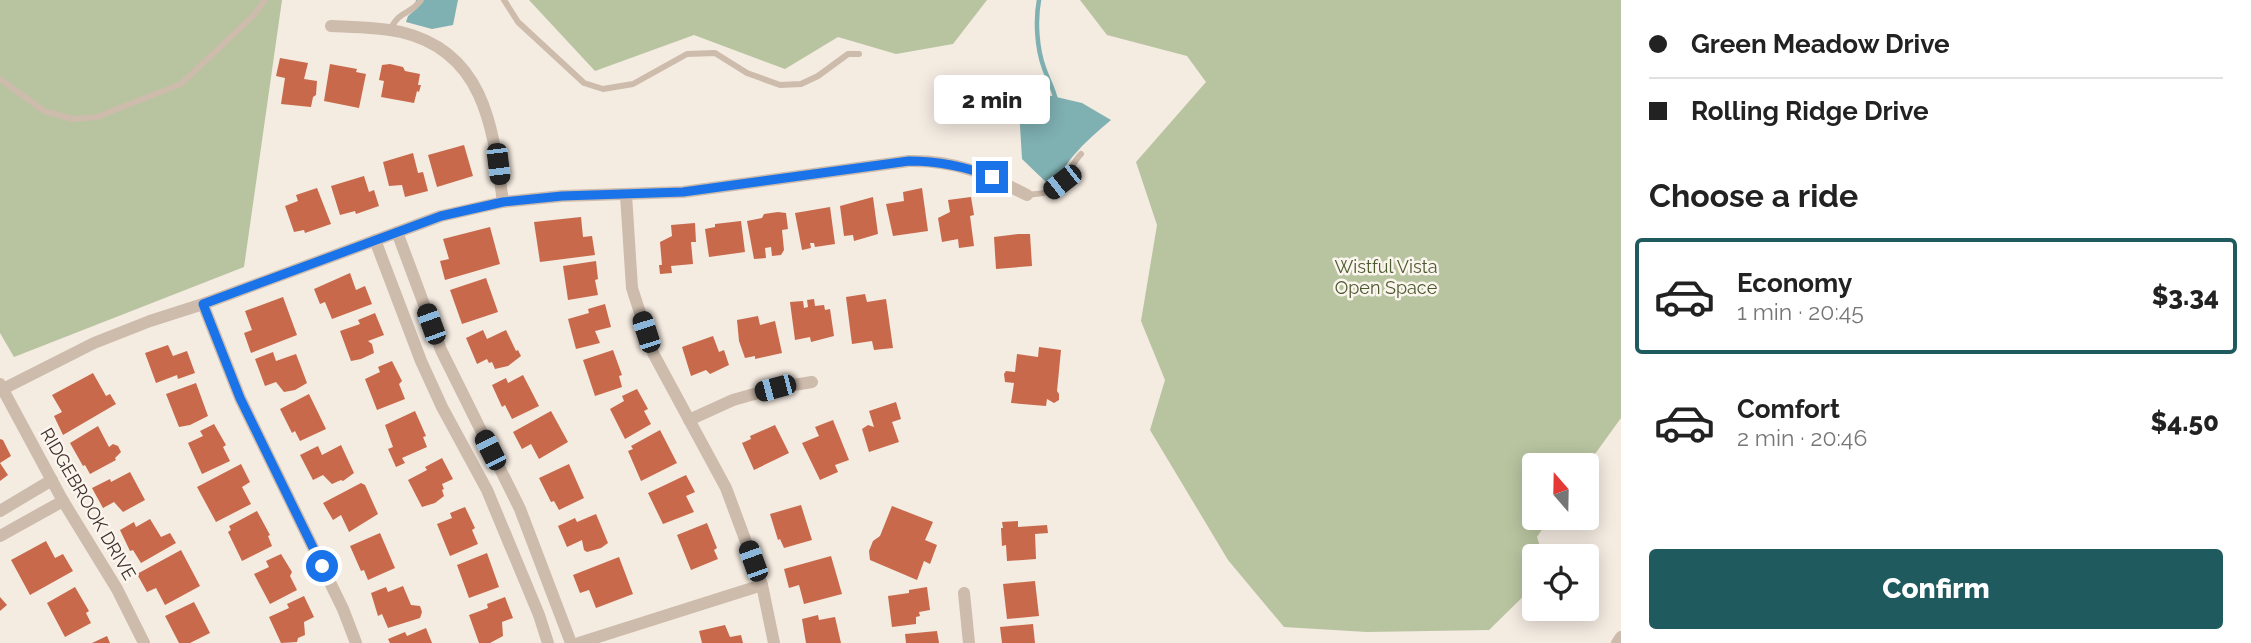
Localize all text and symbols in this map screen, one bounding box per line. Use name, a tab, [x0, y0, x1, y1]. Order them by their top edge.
text: Green Meadow Drive	[1691, 29, 1950, 59]
callout: 2 min	[934, 76, 1050, 124]
text: 2 min	[962, 86, 1022, 113]
text: Rolling Ridge Drive	[1691, 96, 1929, 126]
car	[486, 142, 511, 186]
route end	[976, 161, 1008, 193]
car	[1039, 161, 1086, 203]
text: Choose a ride	[1649, 177, 1858, 214]
park label: Wistful Vista Open Space	[1334, 256, 1438, 298]
icon: car	[1653, 265, 1716, 328]
text: Economy	[1737, 268, 1852, 298]
text: $3.34	[2152, 281, 2219, 311]
text: 1 min · 20:45	[1737, 298, 1864, 325]
car	[414, 301, 449, 347]
car	[630, 309, 663, 355]
car	[752, 372, 799, 404]
icon: car	[1653, 391, 1716, 454]
text: Comfort	[1737, 394, 1840, 424]
text: $4.50	[2151, 407, 2219, 437]
street label: RIDGEBROOK DRIVE	[36, 424, 141, 583]
text: 2 min · 20:46	[1737, 424, 1867, 451]
car	[472, 427, 509, 473]
north arrow	[1522, 453, 1600, 530]
map controls	[1522, 453, 1599, 621]
car	[736, 538, 771, 584]
button: locate	[1522, 544, 1599, 621]
button: Confirm	[1649, 549, 2223, 629]
route start	[306, 550, 338, 582]

